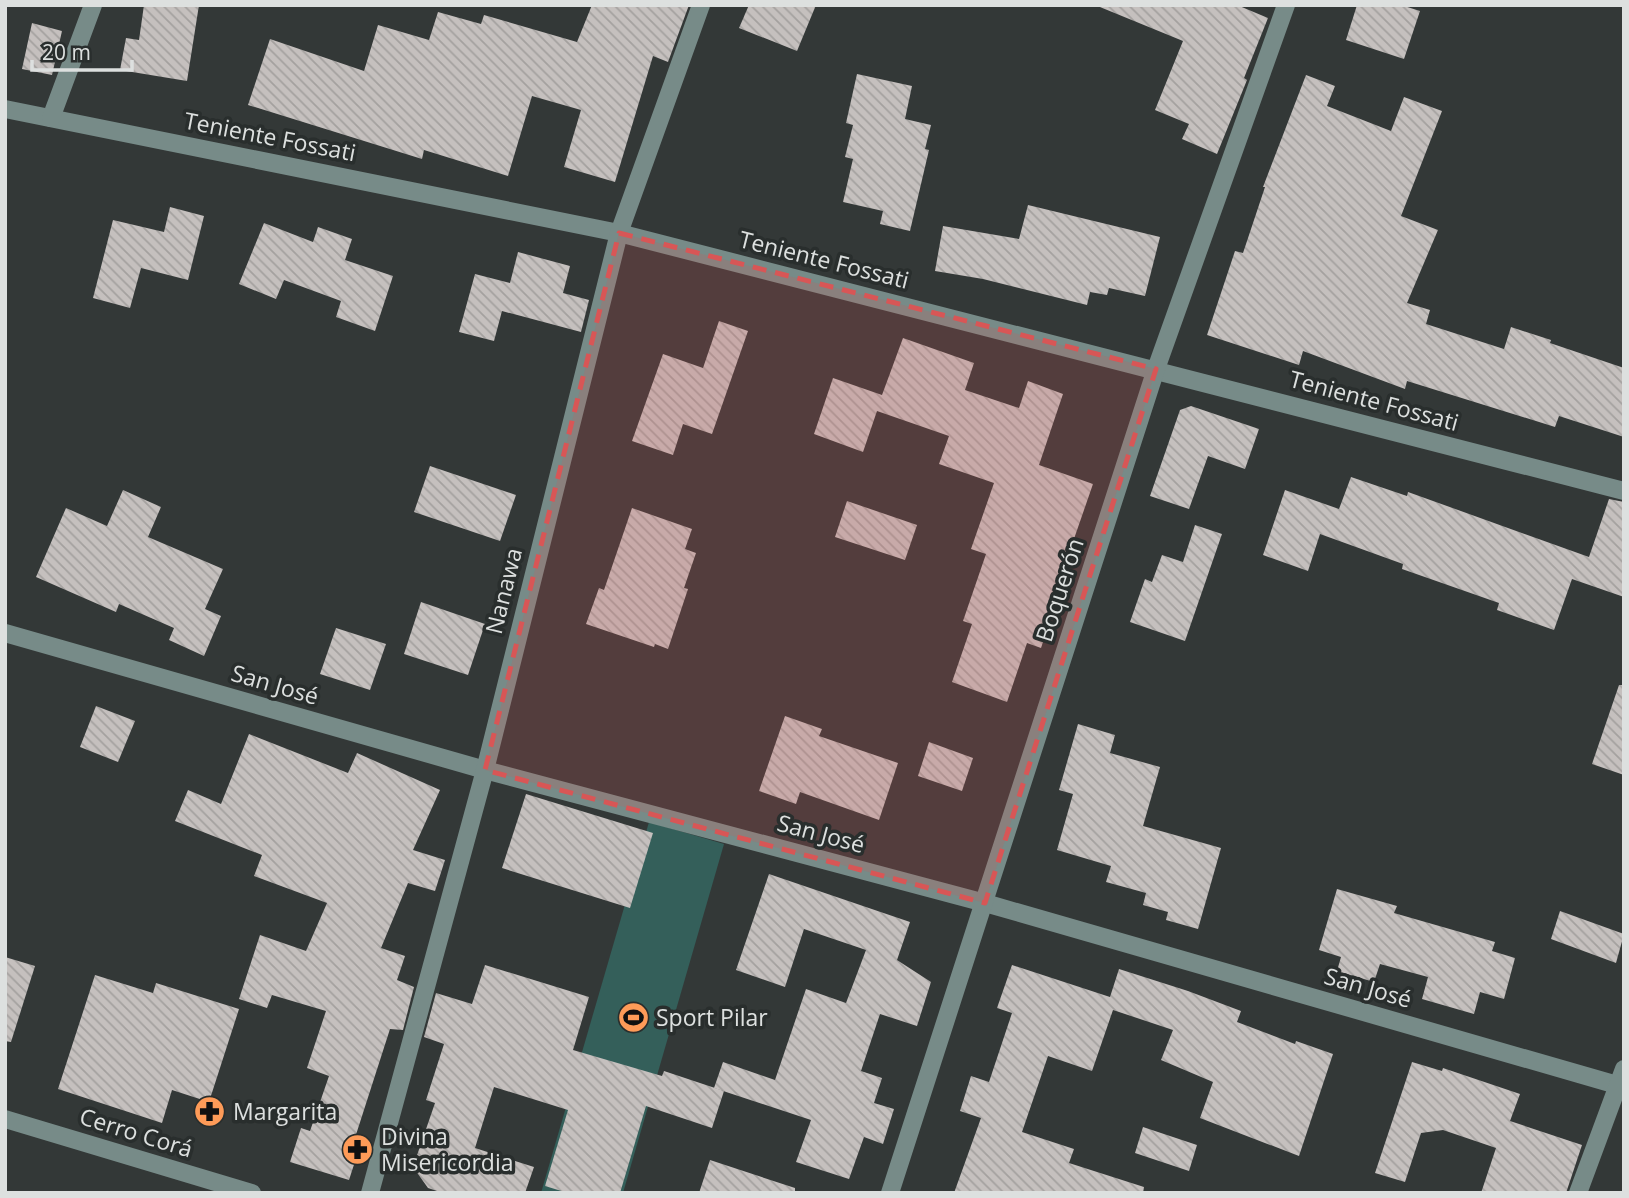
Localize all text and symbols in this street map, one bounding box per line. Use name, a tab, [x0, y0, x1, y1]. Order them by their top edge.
scale bar	[32, 28, 131, 72]
text: 20 m	[42, 38, 91, 66]
street label: Teniente Fossati	[182, 104, 359, 168]
street label: Teniente Fossati	[736, 222, 913, 296]
street label: Teniente Fossati	[1286, 362, 1462, 438]
street label: Boquerón	[1027, 534, 1091, 646]
street label: Nanawa	[477, 544, 529, 637]
street label: San José	[228, 656, 323, 712]
street label: San José	[774, 806, 869, 860]
street label: San José	[1321, 959, 1416, 1015]
sports icon: Sport Pilar	[616, 1001, 650, 1035]
place label: Sport Pilar	[656, 1001, 768, 1033]
pharmacy icon: Margarita	[193, 1095, 227, 1129]
place label: Margarita	[233, 1095, 337, 1127]
street label: Cerro Corá	[76, 1100, 197, 1164]
place label: Divina Misericordia	[381, 1120, 514, 1178]
pharmacy icon: Divina Misericordia	[341, 1133, 375, 1167]

